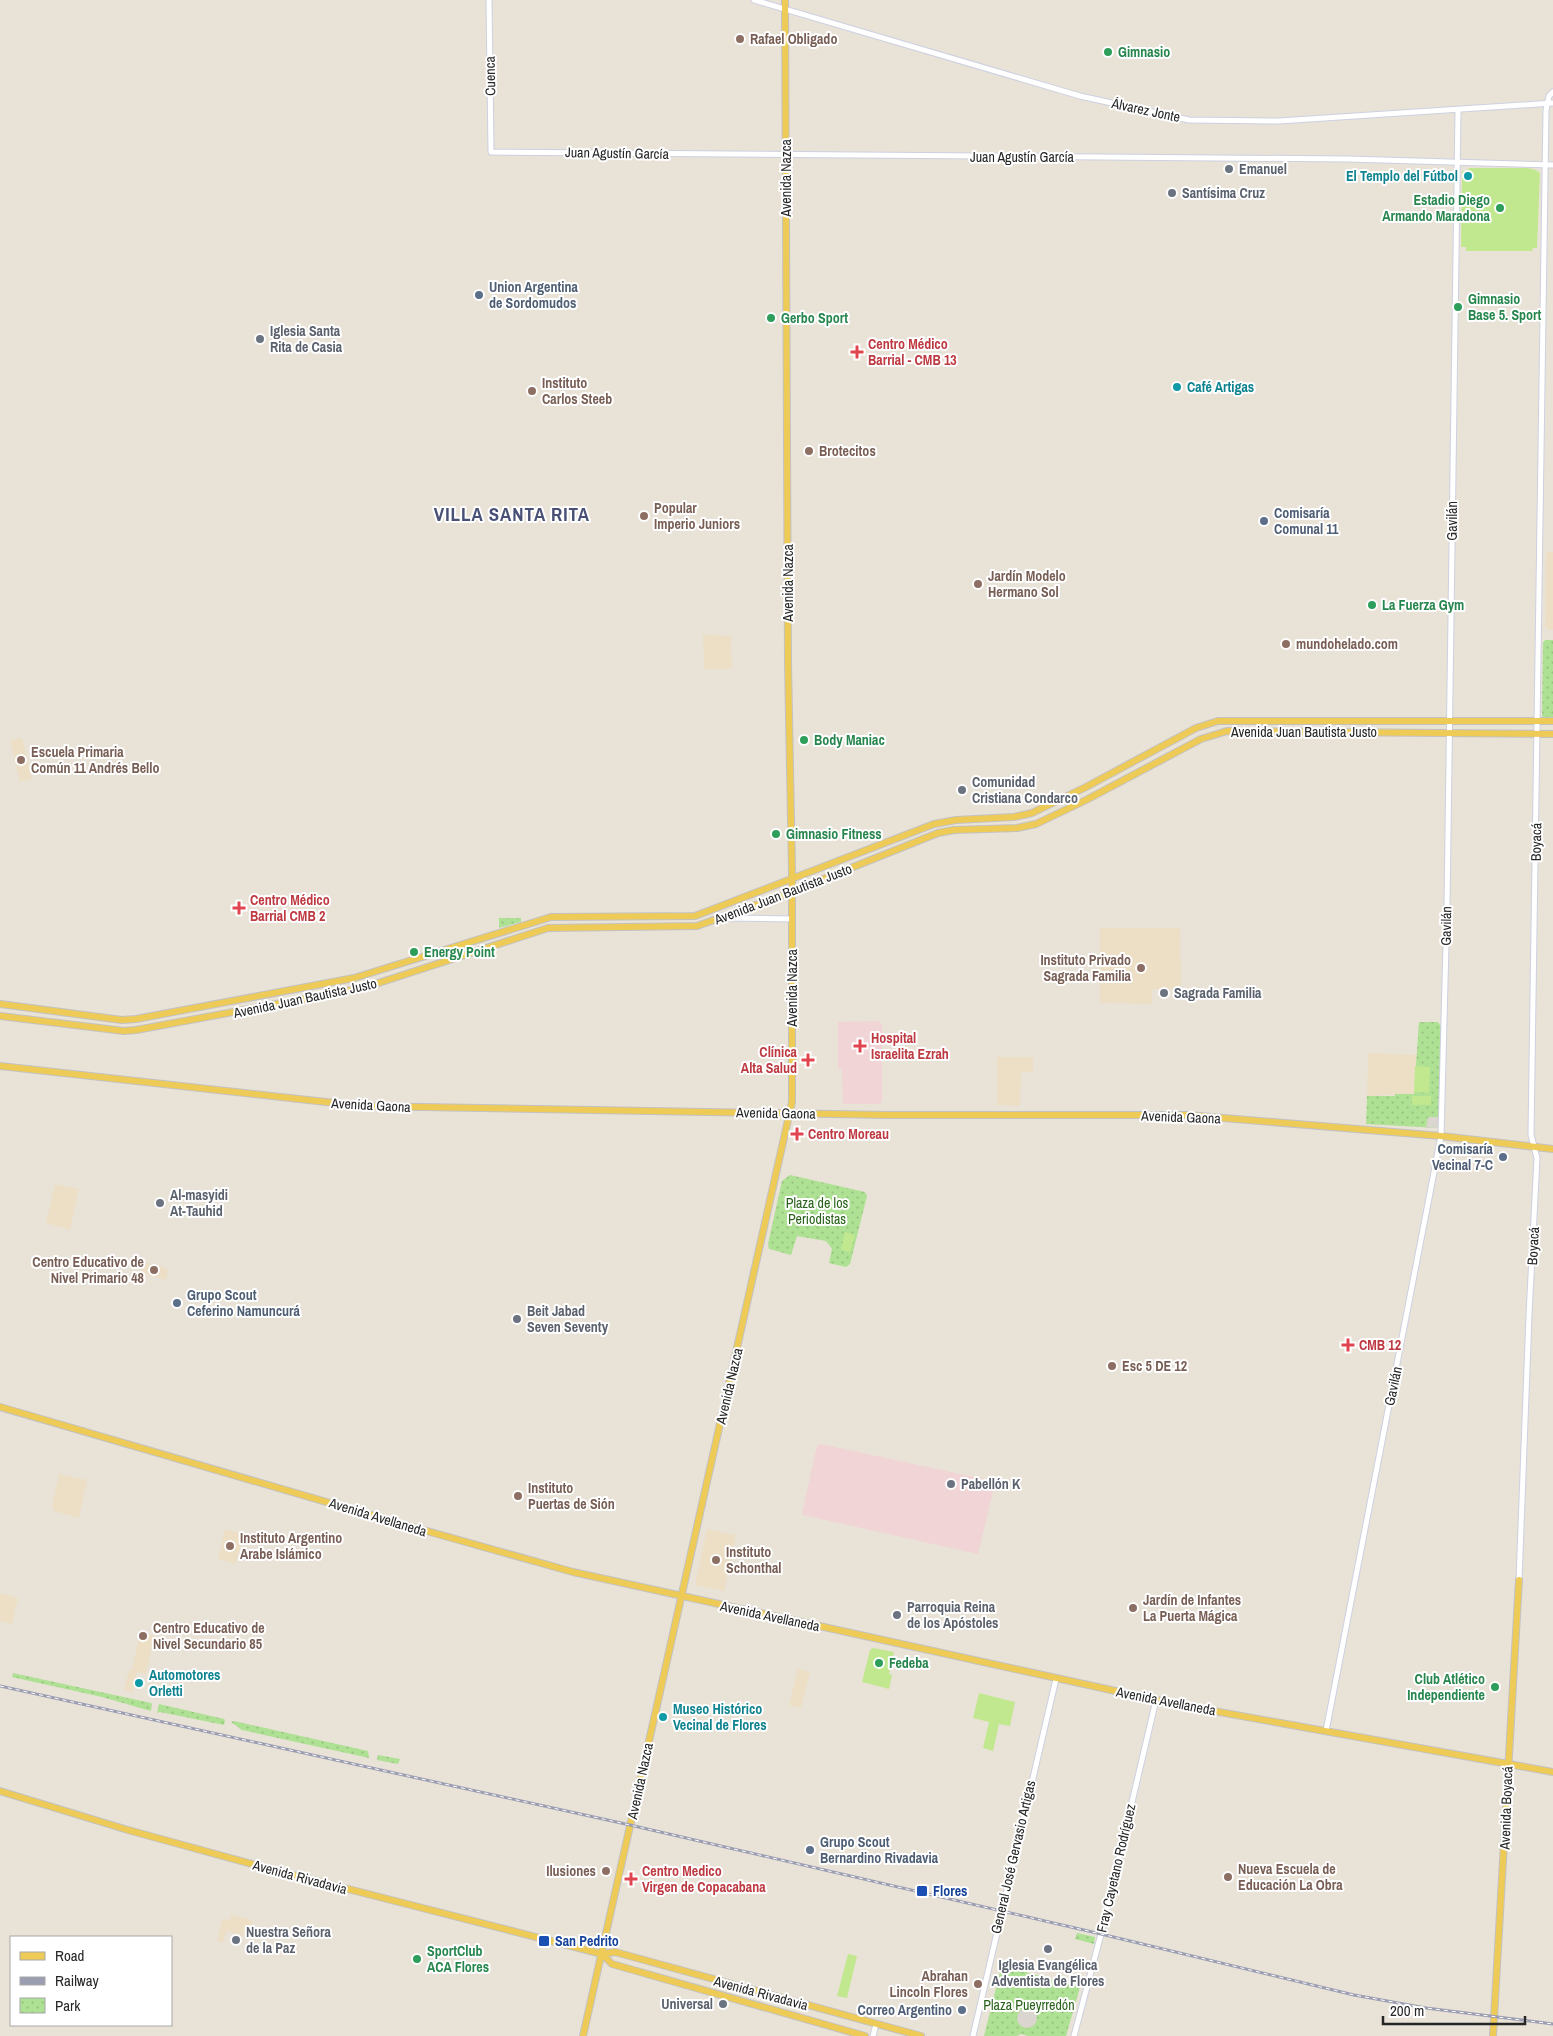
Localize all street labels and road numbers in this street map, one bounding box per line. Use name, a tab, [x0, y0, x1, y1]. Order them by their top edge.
street label: Cuenca	[481, 55, 499, 96]
street label: Álvarez Jonte	[1109, 94, 1182, 126]
street label: Avenida Nazca	[777, 139, 795, 218]
street label: Juan Agustín García	[565, 143, 670, 163]
street label: Juan Agustín García	[970, 148, 1075, 166]
street label: Gavilán	[1443, 501, 1461, 541]
street label: Avenida Nazca	[779, 544, 797, 623]
street label: Avenida Juan Bautista Justo	[1230, 723, 1377, 741]
street label: Boyacá	[1527, 822, 1545, 861]
street label: Avenida Juan Bautista Justo	[711, 859, 854, 929]
street label: Gavilán	[1437, 906, 1455, 946]
street label: Avenida Nazca	[783, 949, 801, 1028]
street label: Avenida Juan Bautista Justo	[231, 974, 378, 1022]
street label: Avenida Gaona	[330, 1094, 412, 1116]
street label: Avenida Gaona	[735, 1103, 817, 1123]
street label: Avenida Gaona	[1140, 1107, 1222, 1127]
street label: Boyacá	[1523, 1226, 1543, 1266]
street label: Avenida Nazca	[711, 1346, 747, 1427]
street label: Gavilán	[1380, 1365, 1406, 1407]
street label: Avenida Avellaneda	[326, 1493, 430, 1541]
street label: Avenida Avellaneda	[718, 1596, 822, 1635]
street label: Avenida Avellaneda	[1114, 1682, 1218, 1720]
street label: Avenida Nazca	[623, 1741, 657, 1822]
street label: Avenida Boyacá	[1496, 1765, 1516, 1851]
street label: General José Gervasio Artigas	[987, 1778, 1039, 1936]
street label: Fray Cayetano Rodríguez	[1092, 1802, 1140, 1934]
street label: Avenida Rivadavia	[250, 1856, 350, 1898]
street label: Avenida Rivadavia	[711, 1972, 811, 2014]

